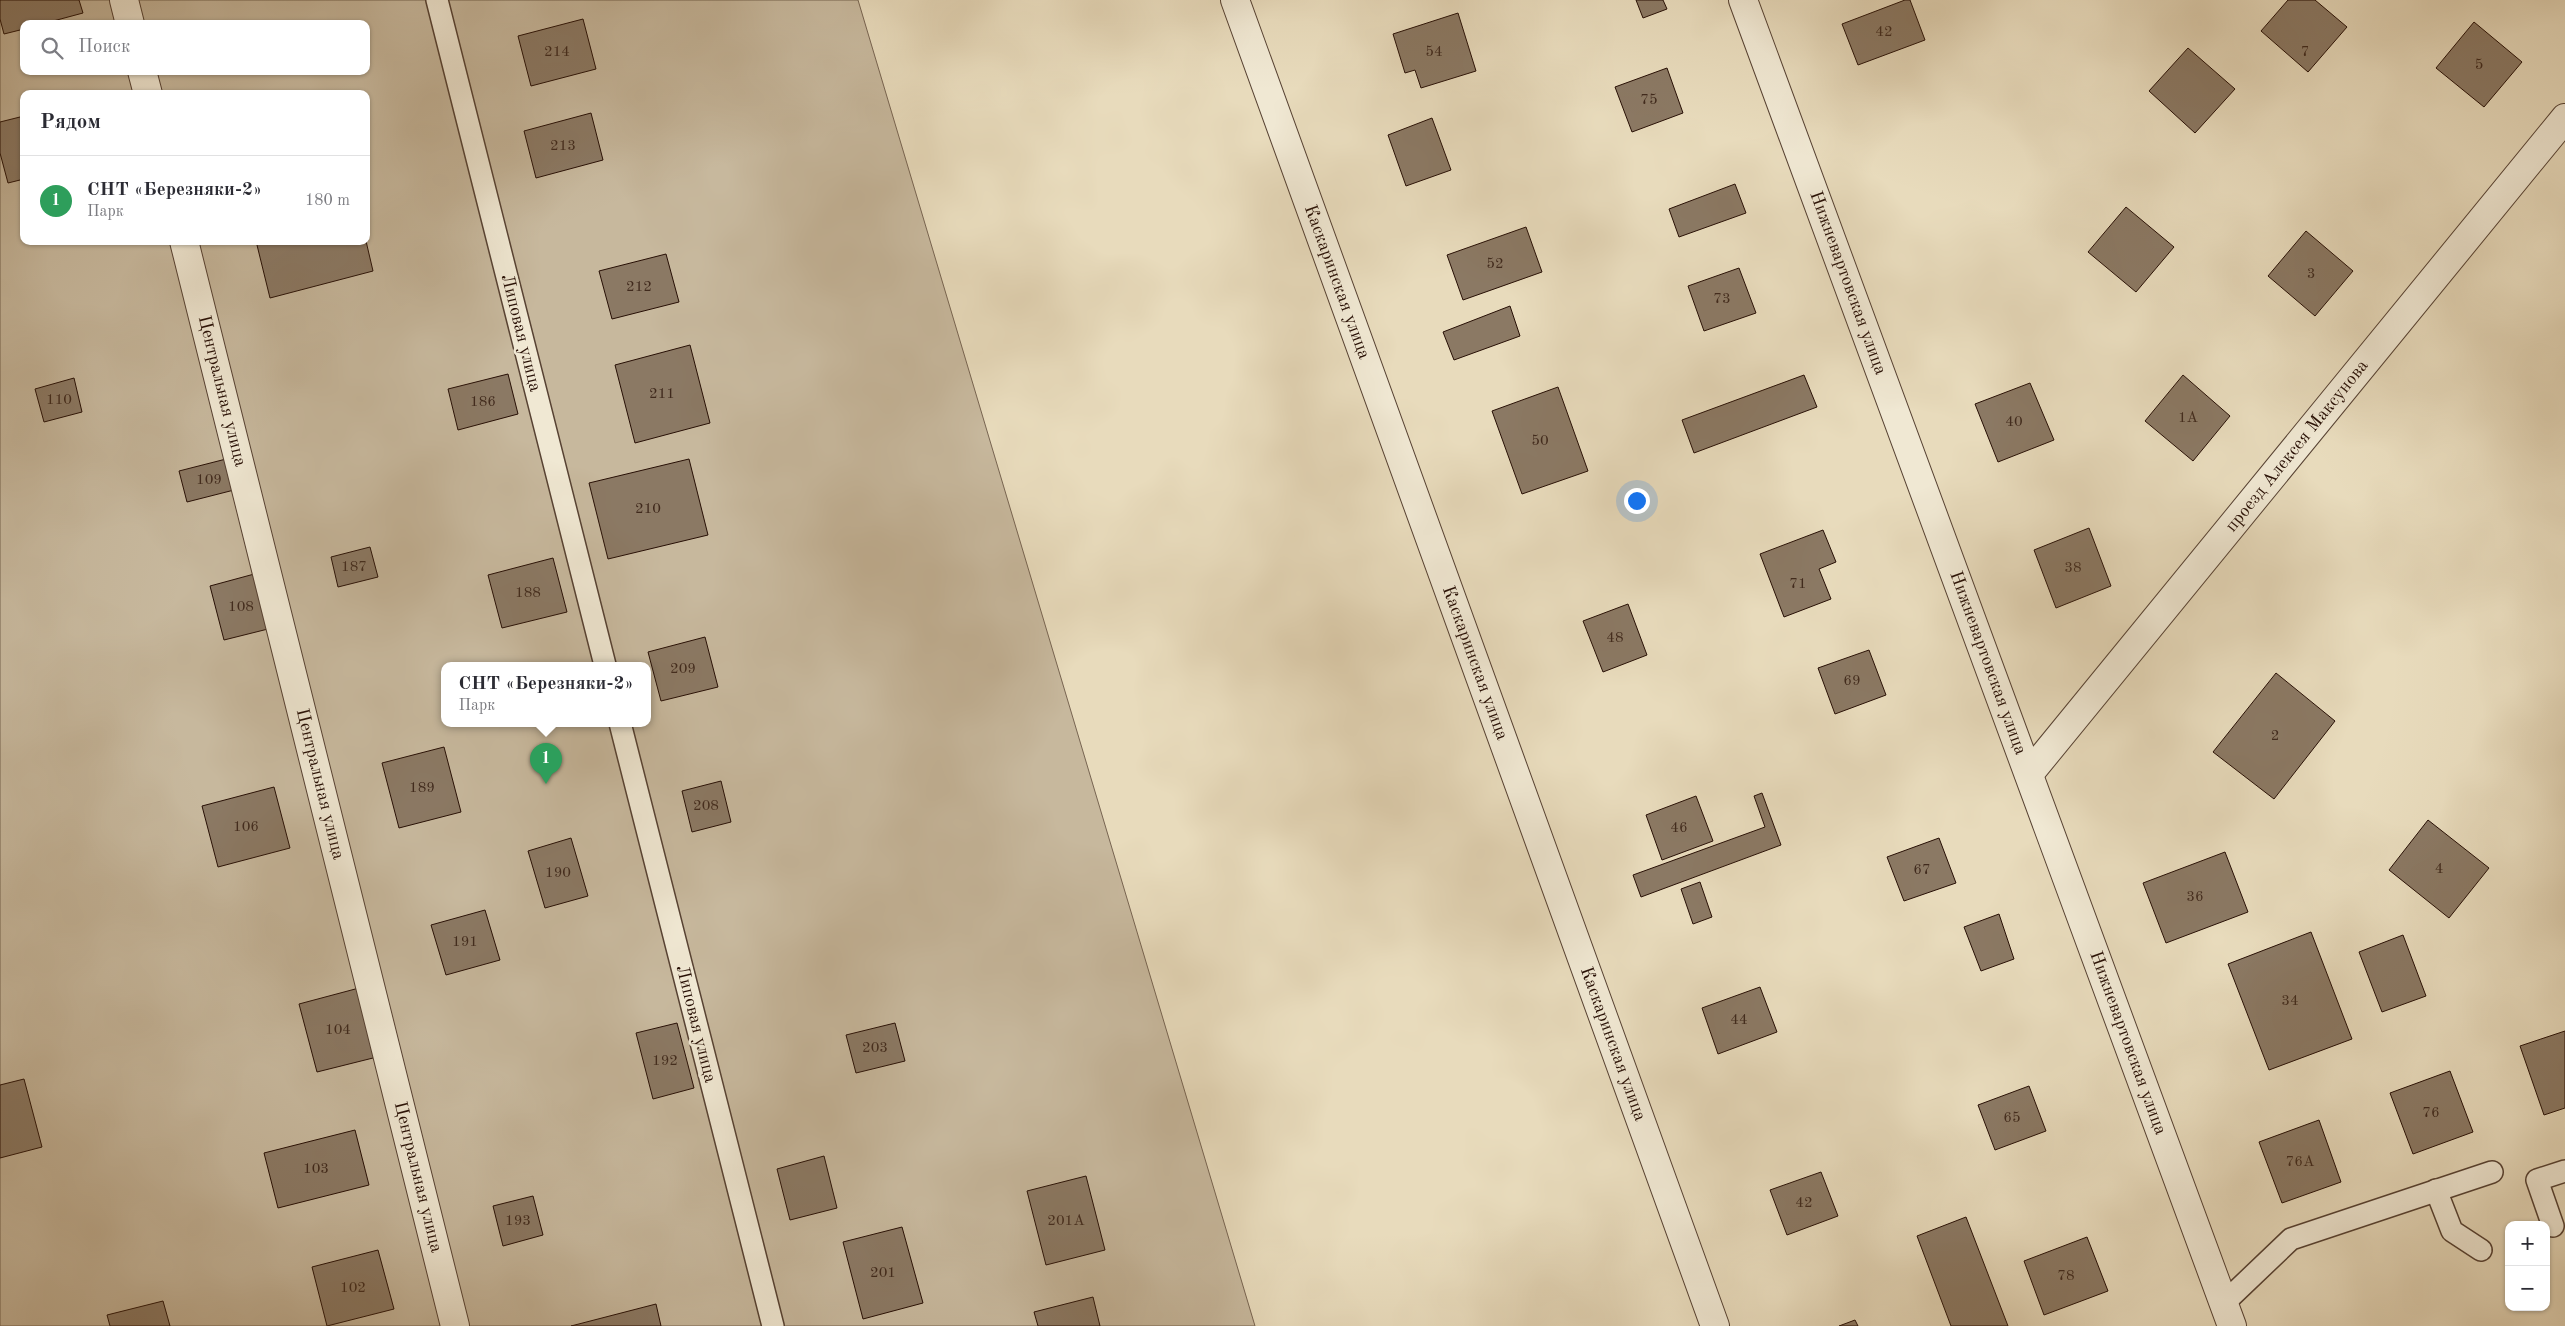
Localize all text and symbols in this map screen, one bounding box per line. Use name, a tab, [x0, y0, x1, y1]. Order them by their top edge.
search box	[20, 20, 370, 75]
house number: 42	[1875, 25, 1893, 40]
icon: search	[38, 34, 66, 62]
text: Поиск	[78, 38, 130, 57]
house number: 214	[544, 45, 570, 60]
house number: 54	[1425, 45, 1443, 60]
house number: 7	[2301, 45, 2309, 60]
house number: 5	[2475, 58, 2483, 73]
house number: 75	[1640, 93, 1658, 108]
text: Рядом	[40, 112, 101, 133]
house number: 213	[550, 139, 576, 154]
text: СНТ «Березняки-2»	[87, 181, 262, 200]
street label: Нижневартовская улица	[1806, 189, 1890, 377]
text: 1	[51, 193, 61, 209]
text: 180 m	[305, 193, 350, 209]
street label: Каскаринская улица	[1301, 202, 1373, 362]
text: Парк	[87, 204, 124, 220]
house number: 52	[1486, 257, 1504, 272]
house number: 3	[2307, 267, 2315, 282]
street label: Липовая улица	[498, 272, 544, 394]
house number: 212	[626, 280, 652, 295]
house number: 73	[1713, 292, 1731, 307]
street label: Центральная улица	[195, 314, 250, 468]
street label: проезд Алексея Максунова	[2222, 357, 2372, 535]
house number: 211	[649, 387, 675, 402]
house number: 110	[46, 393, 72, 408]
house number: 186	[470, 395, 496, 410]
house number: 1А	[2178, 411, 2199, 426]
house number: 40	[2005, 415, 2023, 430]
house number: 50	[1531, 434, 1549, 449]
house number: 109	[196, 473, 222, 488]
your location	[1624, 488, 1650, 514]
house number: 210	[635, 502, 661, 517]
house number: 187	[341, 560, 367, 575]
house number: 38	[2064, 561, 2082, 576]
street label: Нижневартовская улица	[1946, 569, 2030, 757]
house number: 71	[1789, 577, 1807, 592]
street label: Каскаринская улица	[1439, 583, 1511, 743]
house number: 188	[515, 586, 541, 601]
house number: 108	[228, 600, 254, 615]
house number: 48	[1606, 631, 1624, 646]
popup	[441, 662, 651, 727]
house number: 209	[670, 662, 696, 677]
house number: 69	[1843, 674, 1861, 689]
text: СНТ «Березняки-2»	[458, 675, 634, 694]
text: Парк	[458, 698, 495, 714]
street label: Центральная улица	[293, 707, 348, 861]
house number: 2	[2271, 729, 2279, 744]
pin: 1	[530, 743, 562, 784]
house number: 189	[409, 781, 435, 796]
house number: 208	[693, 799, 719, 814]
house number: 106	[233, 820, 259, 835]
house number: 46	[1670, 821, 1688, 836]
house number: 4	[2435, 862, 2443, 877]
house number: 67	[1913, 863, 1931, 878]
house number: 190	[545, 866, 571, 881]
house number: 36	[2186, 890, 2204, 905]
house number: 191	[452, 935, 478, 950]
street label: Нижневартовская улица	[2086, 949, 2170, 1137]
street label: Липовая улица	[673, 963, 719, 1085]
street label: Каскаринская улица	[1577, 964, 1649, 1124]
house number: 34	[2281, 994, 2299, 1009]
house number: 44	[1730, 1013, 1748, 1028]
house number: 104	[325, 1023, 351, 1038]
house number: 203	[862, 1041, 888, 1056]
house number: 192	[652, 1054, 678, 1069]
street label: Центральная улица	[391, 1100, 446, 1254]
house number: 76	[2422, 1106, 2440, 1121]
house number: 65	[2003, 1111, 2021, 1126]
house number: 76А	[2286, 1155, 2315, 1170]
house number: 103	[303, 1162, 329, 1177]
house number: 42	[1795, 1196, 1813, 1211]
house number: 193	[505, 1214, 531, 1229]
house number: 201А	[1047, 1214, 1085, 1229]
map controls	[2505, 1221, 2550, 1311]
button: +	[2505, 1221, 2550, 1266]
house number: 201	[870, 1266, 896, 1281]
button: −	[2505, 1266, 2550, 1311]
house number: 78	[2057, 1269, 2075, 1284]
house number: 102	[340, 1281, 366, 1296]

